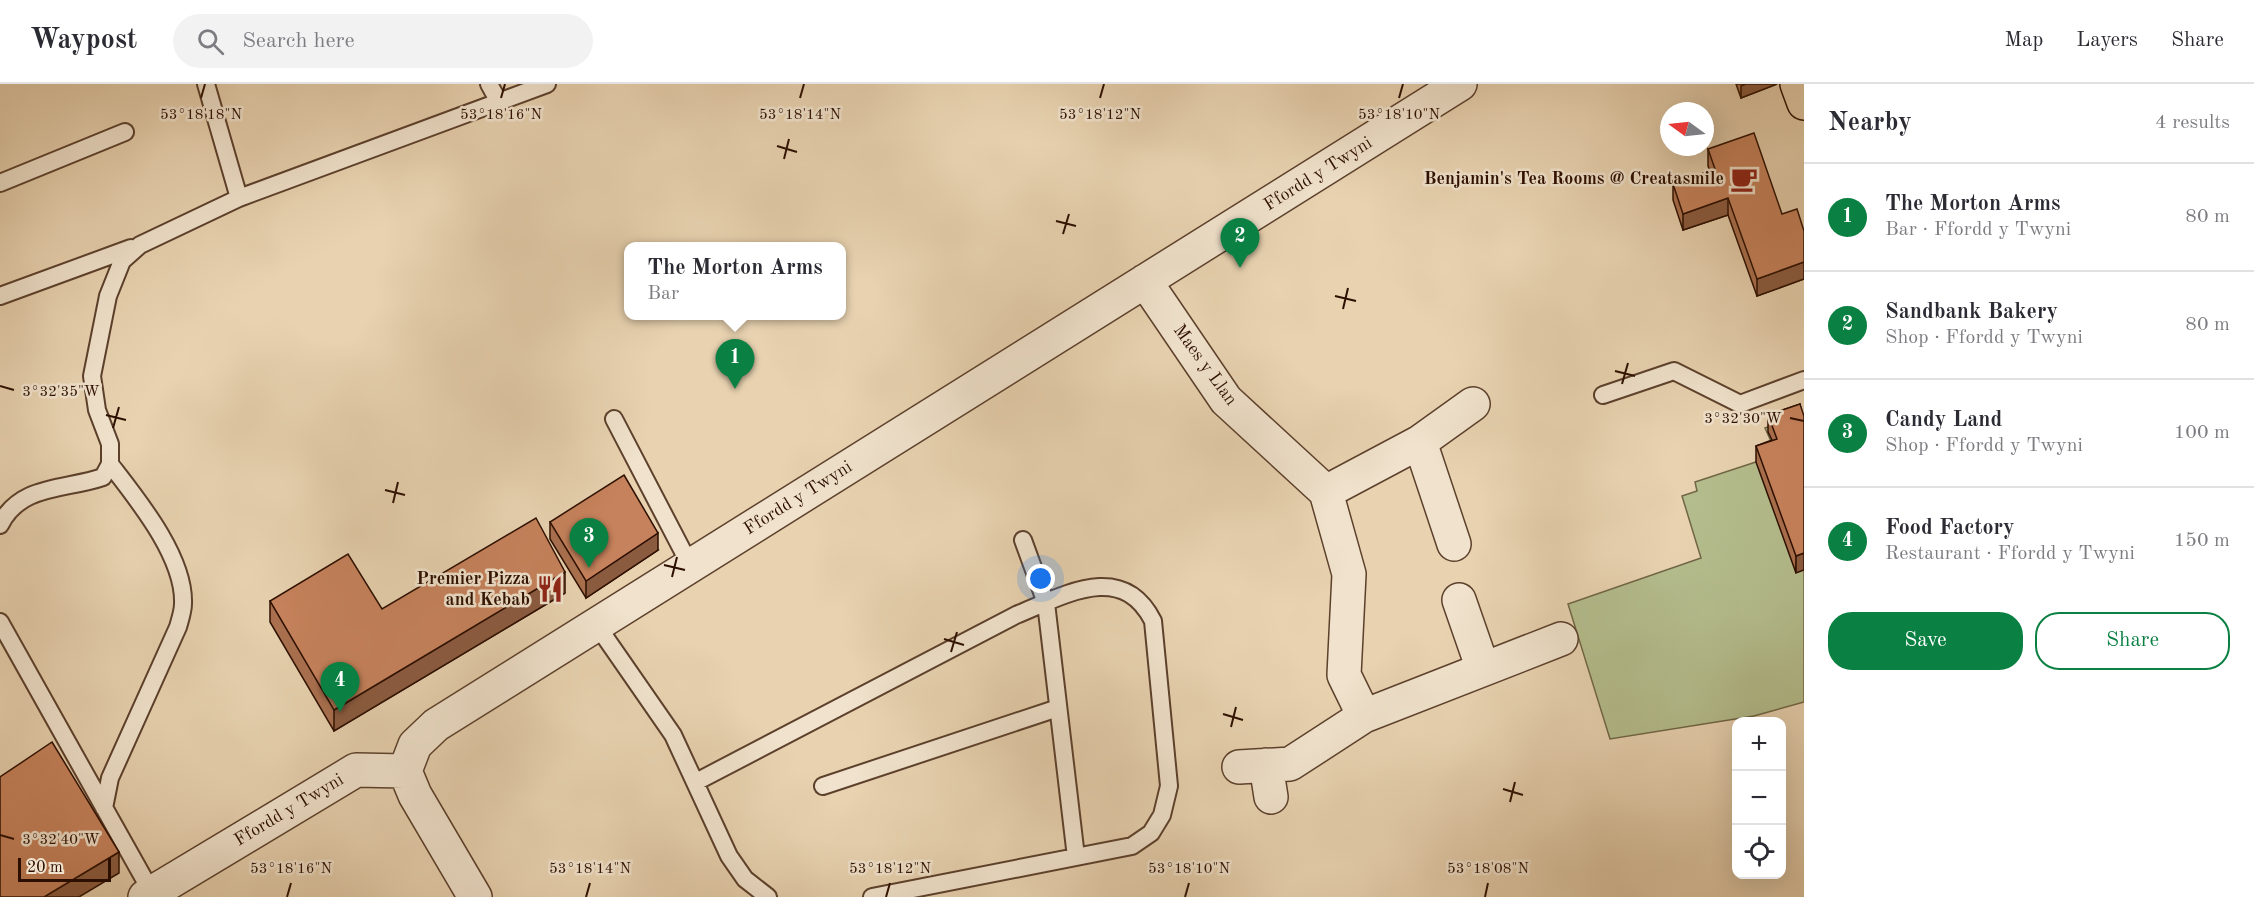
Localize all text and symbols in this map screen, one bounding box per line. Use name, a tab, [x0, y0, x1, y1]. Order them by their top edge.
search box	[173, 14, 593, 68]
icon: search	[194, 25, 227, 58]
text: Waypost	[30, 27, 137, 55]
text: Search here	[242, 30, 355, 52]
text: Map	[2004, 30, 2043, 51]
text: Layers	[2076, 30, 2138, 51]
text: Share	[2171, 30, 2224, 51]
north arrow	[1660, 102, 1714, 156]
text: 53°18'18"N	[160, 108, 242, 123]
text: 53°18'16"N	[460, 108, 542, 123]
text: 53°18'14"N	[759, 108, 841, 123]
text: 53°18'12"N	[1059, 108, 1141, 123]
text: 53°18'10"N	[1358, 108, 1440, 123]
text: Nearby	[1828, 110, 1912, 136]
text: 4 results	[2155, 113, 2230, 133]
street label: Ffordd y Twyni	[1261, 134, 1375, 214]
cafe icon: Benjamin's Tea Rooms @ Creatasmile	[1729, 164, 1759, 194]
place label: Benjamin's Tea Rooms @ Creatasmile	[1424, 170, 1724, 188]
text: The Morton Arms	[1885, 193, 2061, 215]
text: 1	[1842, 207, 1853, 227]
text: 80 m	[2185, 207, 2230, 227]
pin: 2	[1220, 218, 1260, 268]
text: Bar · Ffordd y Twyni	[1885, 220, 2071, 240]
popup	[624, 242, 846, 320]
text: The Morton Arms	[647, 257, 823, 279]
text: Bar	[647, 284, 679, 304]
text: Sandbank Bakery	[1885, 301, 2058, 323]
text: 2	[1842, 315, 1853, 335]
text: 80 m	[2185, 315, 2230, 335]
street label: Maes y Llan	[1170, 321, 1240, 409]
text: Shop · Ffordd y Twyni	[1885, 328, 2083, 348]
pin: 1	[716, 340, 754, 389]
text: 3°32'35"W	[22, 385, 100, 400]
text: Candy Land	[1885, 409, 2002, 431]
text: 3°32'30"W	[1704, 412, 1782, 427]
text: 3	[1842, 423, 1853, 443]
text: 100 m	[2174, 423, 2230, 443]
text: Shop · Ffordd y Twyni	[1885, 436, 2083, 456]
street label: Ffordd y Twyni	[741, 458, 855, 538]
text: Food Factory	[1885, 517, 2015, 539]
pin: 3	[570, 518, 608, 568]
text: 4	[1842, 531, 1853, 551]
text: 150 m	[2174, 531, 2230, 551]
text: Restaurant · Ffordd y Twyni	[1885, 544, 2135, 564]
your location	[1026, 564, 1055, 593]
place label: Premier Pizza and Kebab	[416, 570, 530, 609]
restaurant icon: Premier Pizza and Kebab	[535, 574, 565, 604]
button: Save	[1828, 612, 2023, 670]
button: Share	[2035, 612, 2230, 670]
pin: 4	[320, 662, 360, 712]
map controls	[1732, 717, 1786, 879]
button: +	[1732, 717, 1786, 771]
street label: Ffordd y Twyni	[231, 770, 347, 850]
button: −	[1732, 771, 1786, 825]
button: locate	[1732, 825, 1786, 879]
text: 3°32'40"W	[22, 833, 100, 848]
scale bar	[18, 855, 111, 882]
text: 20 m	[27, 860, 63, 876]
text: 53°18'16"N	[250, 862, 332, 877]
text: 53°18'14"N	[549, 862, 631, 877]
text: 53°18'12"N	[849, 862, 931, 877]
text: 53°18'10"N	[1148, 862, 1230, 877]
text: 53°18'08"N	[1447, 862, 1529, 877]

